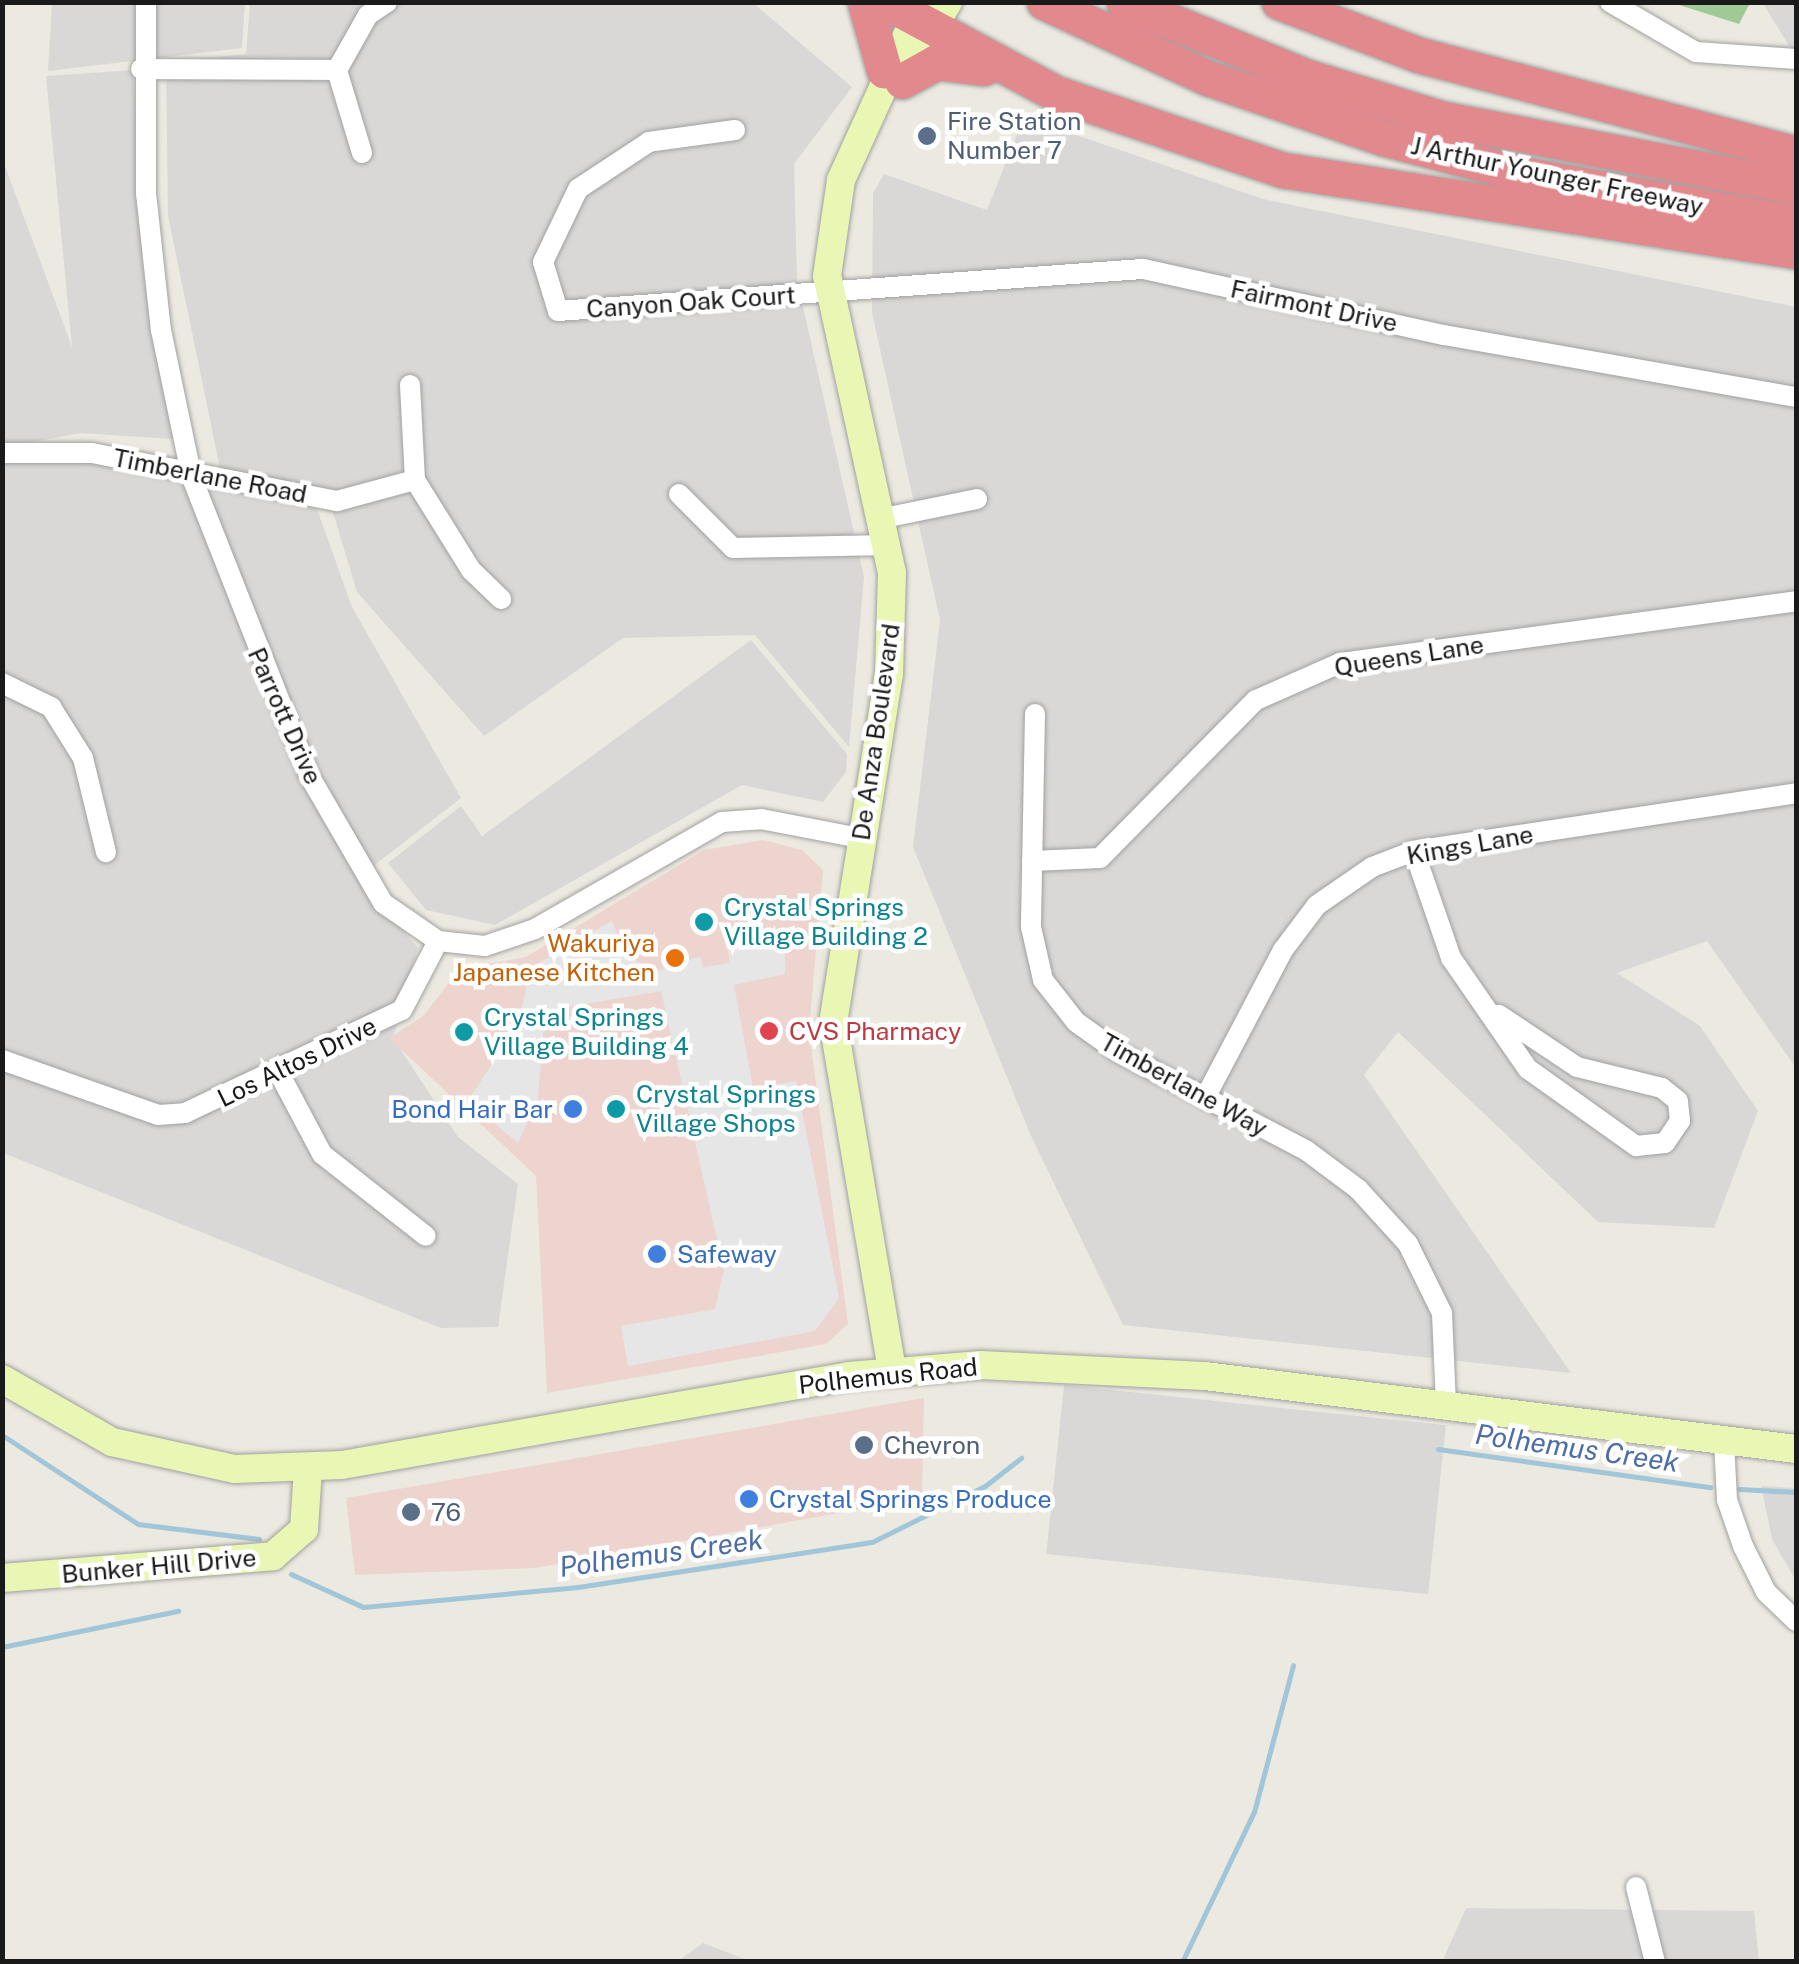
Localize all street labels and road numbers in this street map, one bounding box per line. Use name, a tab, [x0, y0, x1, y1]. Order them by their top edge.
street label: J Arthur Younger Freeway	[1408, 130, 1706, 222]
street label: Fairmont Drive	[1228, 274, 1400, 338]
street label: Canyon Oak Court	[585, 280, 797, 324]
street label: Timberlane Road	[111, 442, 309, 510]
street label: De Anza Boulevard	[846, 622, 906, 842]
street label: Queens Lane	[1332, 629, 1486, 683]
street label: Parrott Drive	[242, 643, 328, 789]
street label: Kings Lane	[1404, 819, 1536, 871]
street label: Los Altos Drive	[213, 1011, 381, 1113]
street label: Timberlane Way	[1095, 1027, 1273, 1143]
street label: Polhemus Road	[797, 1352, 979, 1400]
street label: Bunker Hill Drive	[60, 1543, 258, 1589]

